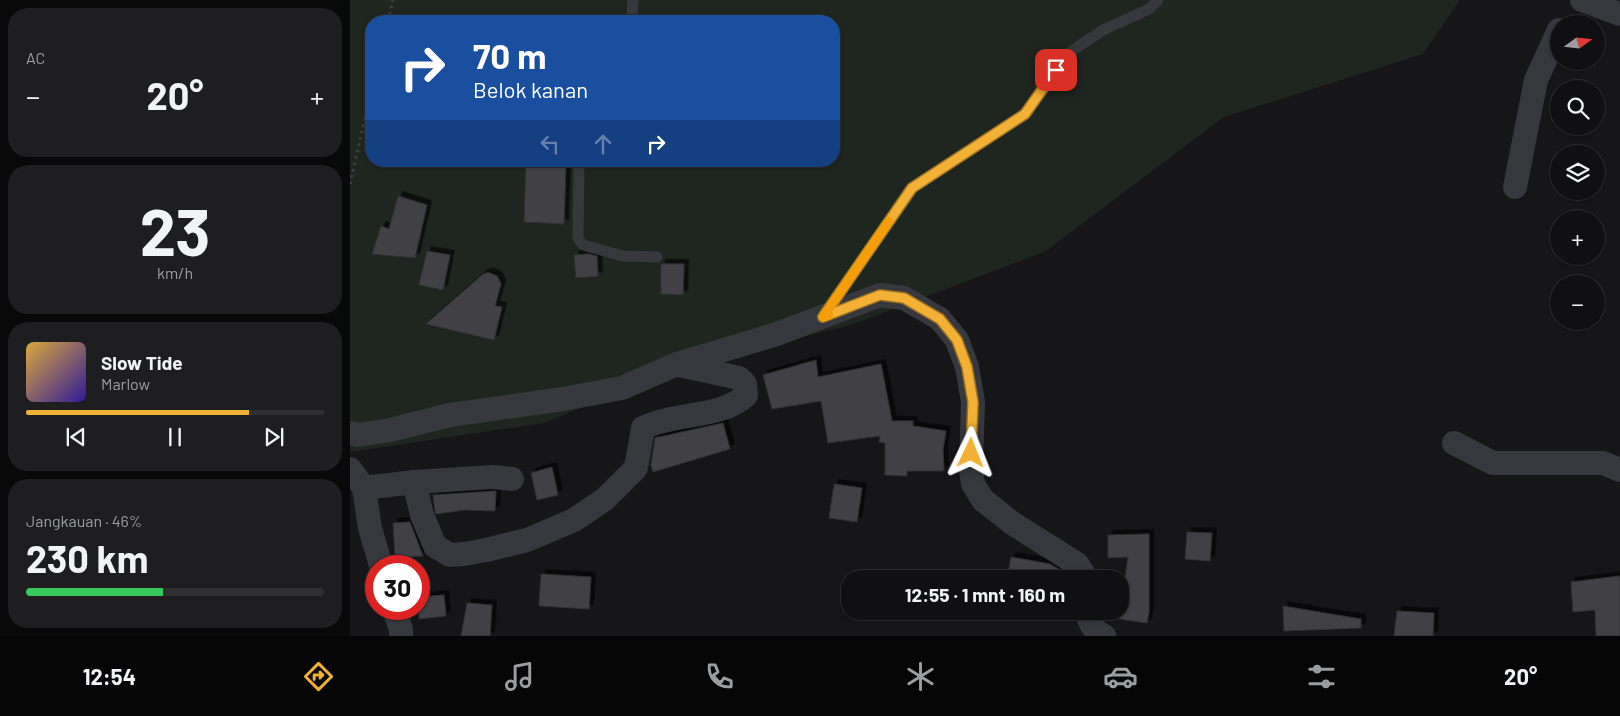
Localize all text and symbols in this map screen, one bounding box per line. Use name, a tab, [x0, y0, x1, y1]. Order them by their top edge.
north arrow	[1550, 15, 1605, 70]
map controls	[1550, 15, 1605, 330]
text: 70 m	[473, 34, 547, 76]
icon: right	[390, 35, 455, 100]
text: AC	[26, 48, 45, 67]
pin	[1035, 49, 1077, 91]
icon: arrive	[1042, 56, 1070, 84]
text: 20°	[146, 72, 204, 118]
text: Belok kanan	[473, 76, 588, 102]
text: −	[26, 79, 40, 113]
text: +	[310, 79, 324, 113]
button: search	[1550, 80, 1605, 135]
icon: left	[536, 130, 564, 158]
icon: ahead	[589, 130, 617, 158]
icon: right	[642, 130, 670, 158]
button: layers	[1550, 145, 1605, 200]
text: 23	[140, 191, 210, 269]
button: +	[1550, 210, 1605, 265]
text: km/h	[157, 263, 193, 282]
button: −	[1550, 275, 1605, 330]
text: Slow Tide	[101, 351, 183, 374]
text: Marlow	[101, 374, 150, 393]
icon: previous	[62, 423, 90, 451]
icon: pause	[161, 423, 189, 451]
icon: next	[260, 423, 288, 451]
position arrow	[944, 426, 996, 478]
text: Jangkauan · 46%	[26, 511, 142, 530]
text: 230 km	[26, 535, 149, 581]
speed limit sign: 30	[365, 555, 430, 620]
text: 12:55 · 1 mnt · 160 m	[905, 583, 1065, 606]
icon: directions	[301, 659, 336, 694]
icon: music	[502, 659, 537, 694]
icon: phone	[702, 659, 737, 694]
icon: climate	[903, 659, 938, 694]
icon: car	[1103, 659, 1138, 694]
icon: filters	[1304, 659, 1339, 694]
text: 12:54	[83, 663, 136, 689]
text: 20°	[1504, 663, 1537, 689]

